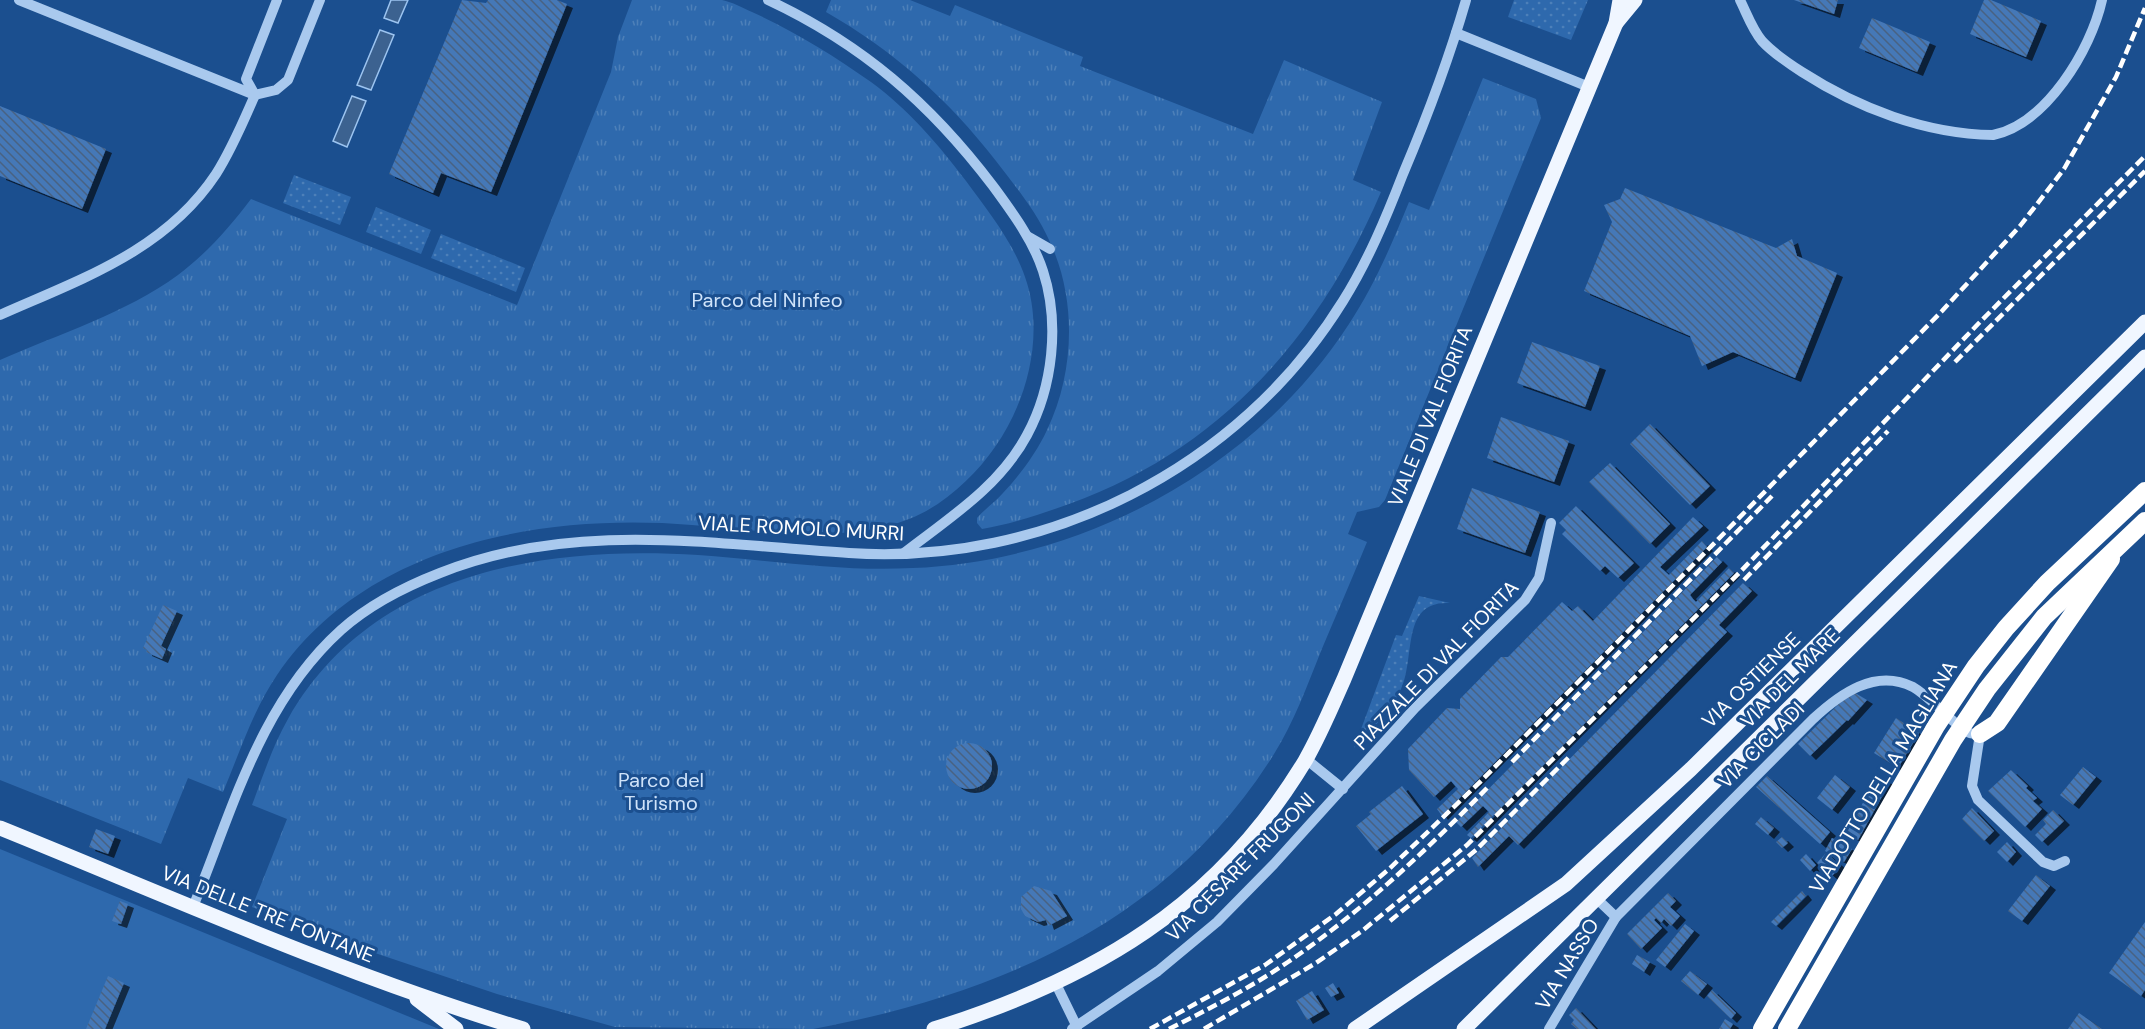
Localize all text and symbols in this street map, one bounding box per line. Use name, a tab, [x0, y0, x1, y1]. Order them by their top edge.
park label: Parco del Ninfeo	[691, 287, 843, 313]
street label: VIALE DI VAL FIORITA	[1382, 322, 1478, 510]
street label: VIALE ROMOLO MURRI	[697, 510, 905, 546]
street label: PIAZZALE DI VAL FIORITA	[1348, 575, 1524, 755]
street label: VIA DEL MARE	[1735, 623, 1845, 733]
street label: VIA OSTIENSE	[1696, 626, 1806, 734]
street label: VIADOTTO DELLA MAGLIANA	[1803, 656, 1963, 898]
street label: VIA CICLADI	[1712, 696, 1810, 794]
park label: Parco del Turismo	[618, 767, 704, 816]
street label: VIA CESARE FRUGONI	[1160, 787, 1320, 947]
street label: VIA DELLE TRE FONTANE	[158, 859, 378, 969]
street label: VIA NASSO	[1529, 913, 1605, 1015]

